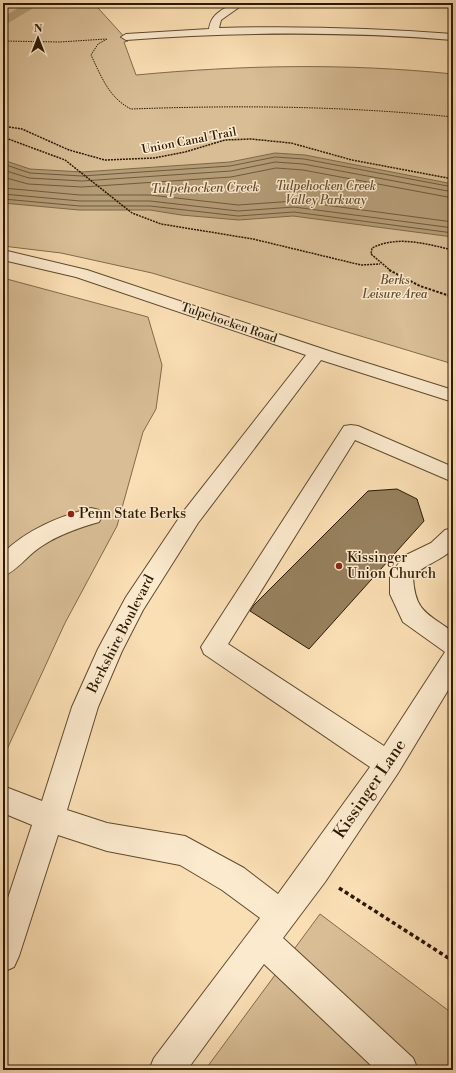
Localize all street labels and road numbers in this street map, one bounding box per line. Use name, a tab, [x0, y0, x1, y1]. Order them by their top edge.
street label: Union Canal Trail	[140, 124, 238, 158]
street label: Tulpehocken Road	[179, 300, 279, 347]
street label: Berkshire Boulevard	[83, 572, 159, 697]
street label: Kissinger Lane	[329, 735, 411, 843]

